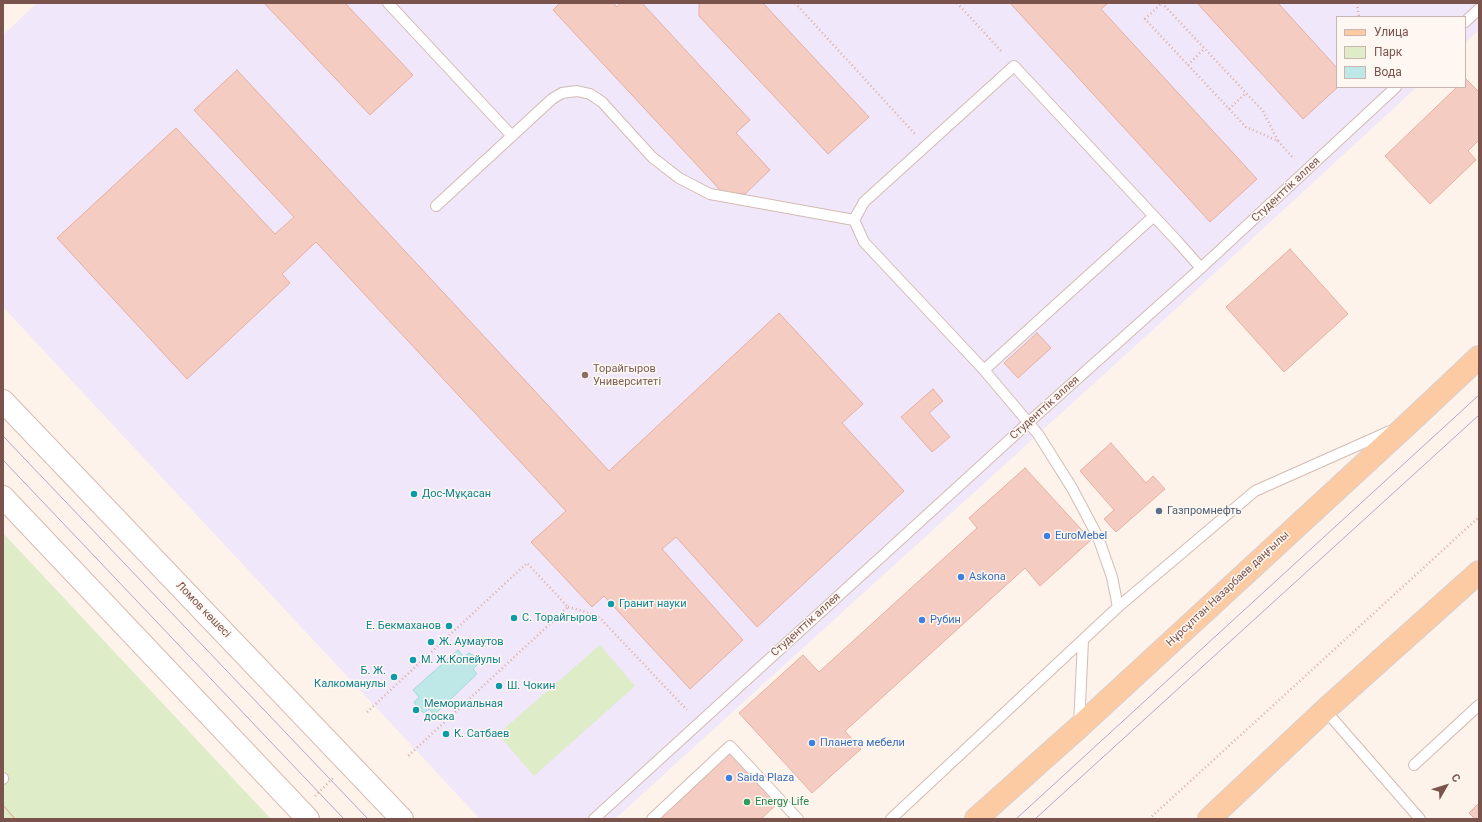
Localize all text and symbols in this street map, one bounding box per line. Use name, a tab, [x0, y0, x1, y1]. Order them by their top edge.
legend	[1336, 16, 1466, 88]
text: Улица	[1374, 25, 1409, 39]
text: Парк	[1374, 45, 1402, 59]
text: Вода	[1374, 65, 1402, 79]
street label: Студенттік аллея	[1249, 155, 1323, 225]
place label: Торайгыров Университеті	[593, 362, 661, 388]
marker: Торайгыров Университеті	[580, 370, 590, 380]
street label: Студенттік аллея	[1008, 373, 1082, 443]
place label: Дос-Мұқасан	[422, 487, 491, 501]
marker: Дос-Мұқасан	[409, 489, 419, 499]
place label: Газпромнефть	[1167, 504, 1241, 518]
marker: Газпромнефть	[1154, 506, 1164, 516]
street label: Нұрсұлтан Назарбаев даңғылы	[1164, 528, 1292, 650]
place label: EuroMebel	[1055, 529, 1107, 543]
marker: EuroMebel	[1042, 531, 1052, 541]
place label: Askona	[969, 570, 1006, 584]
marker: Askona	[956, 572, 966, 582]
street label: Ломов көшесі	[173, 579, 233, 641]
street label: Студенттік аллея	[769, 590, 843, 660]
place label: Гранит науки	[619, 597, 687, 611]
marker: Гранит науки	[606, 599, 616, 609]
place label: С. Торайгыров	[522, 611, 598, 625]
marker: С. Торайгыров	[509, 613, 519, 623]
place label: Рубин	[930, 613, 961, 627]
marker: Рубин	[917, 615, 927, 625]
place label: Е. Бекмаханов	[366, 619, 441, 633]
marker: Е. Бекмаханов	[444, 621, 454, 631]
place label: Ж. Аумаутов	[439, 635, 504, 649]
marker: Ж. Аумаутов	[426, 637, 436, 647]
place label: М. Ж.Копейулы	[421, 653, 501, 667]
marker: М. Ж.Копейулы	[408, 655, 418, 665]
place label: Б. Ж. Калкоманулы	[314, 664, 386, 690]
marker: Б. Ж. Калкоманулы	[389, 672, 399, 682]
place label: Ш. Чокин	[507, 679, 555, 693]
marker: Ш. Чокин	[494, 681, 504, 691]
place label: Мемориальная доска	[424, 697, 503, 723]
marker: Мемориальная доска	[411, 705, 421, 715]
place label: К. Сатбаев	[454, 727, 509, 741]
marker: К. Сатбаев	[441, 729, 451, 739]
place label: Планета мебели	[820, 736, 905, 750]
marker: Планета мебели	[807, 738, 817, 748]
north arrow	[1426, 766, 1466, 806]
place label: Saida Plaza	[737, 771, 794, 785]
text: С	[1448, 771, 1463, 785]
marker: Saida Plaza	[724, 773, 734, 783]
place label: Energy Life	[755, 795, 809, 809]
marker: Energy Life	[742, 797, 752, 807]

